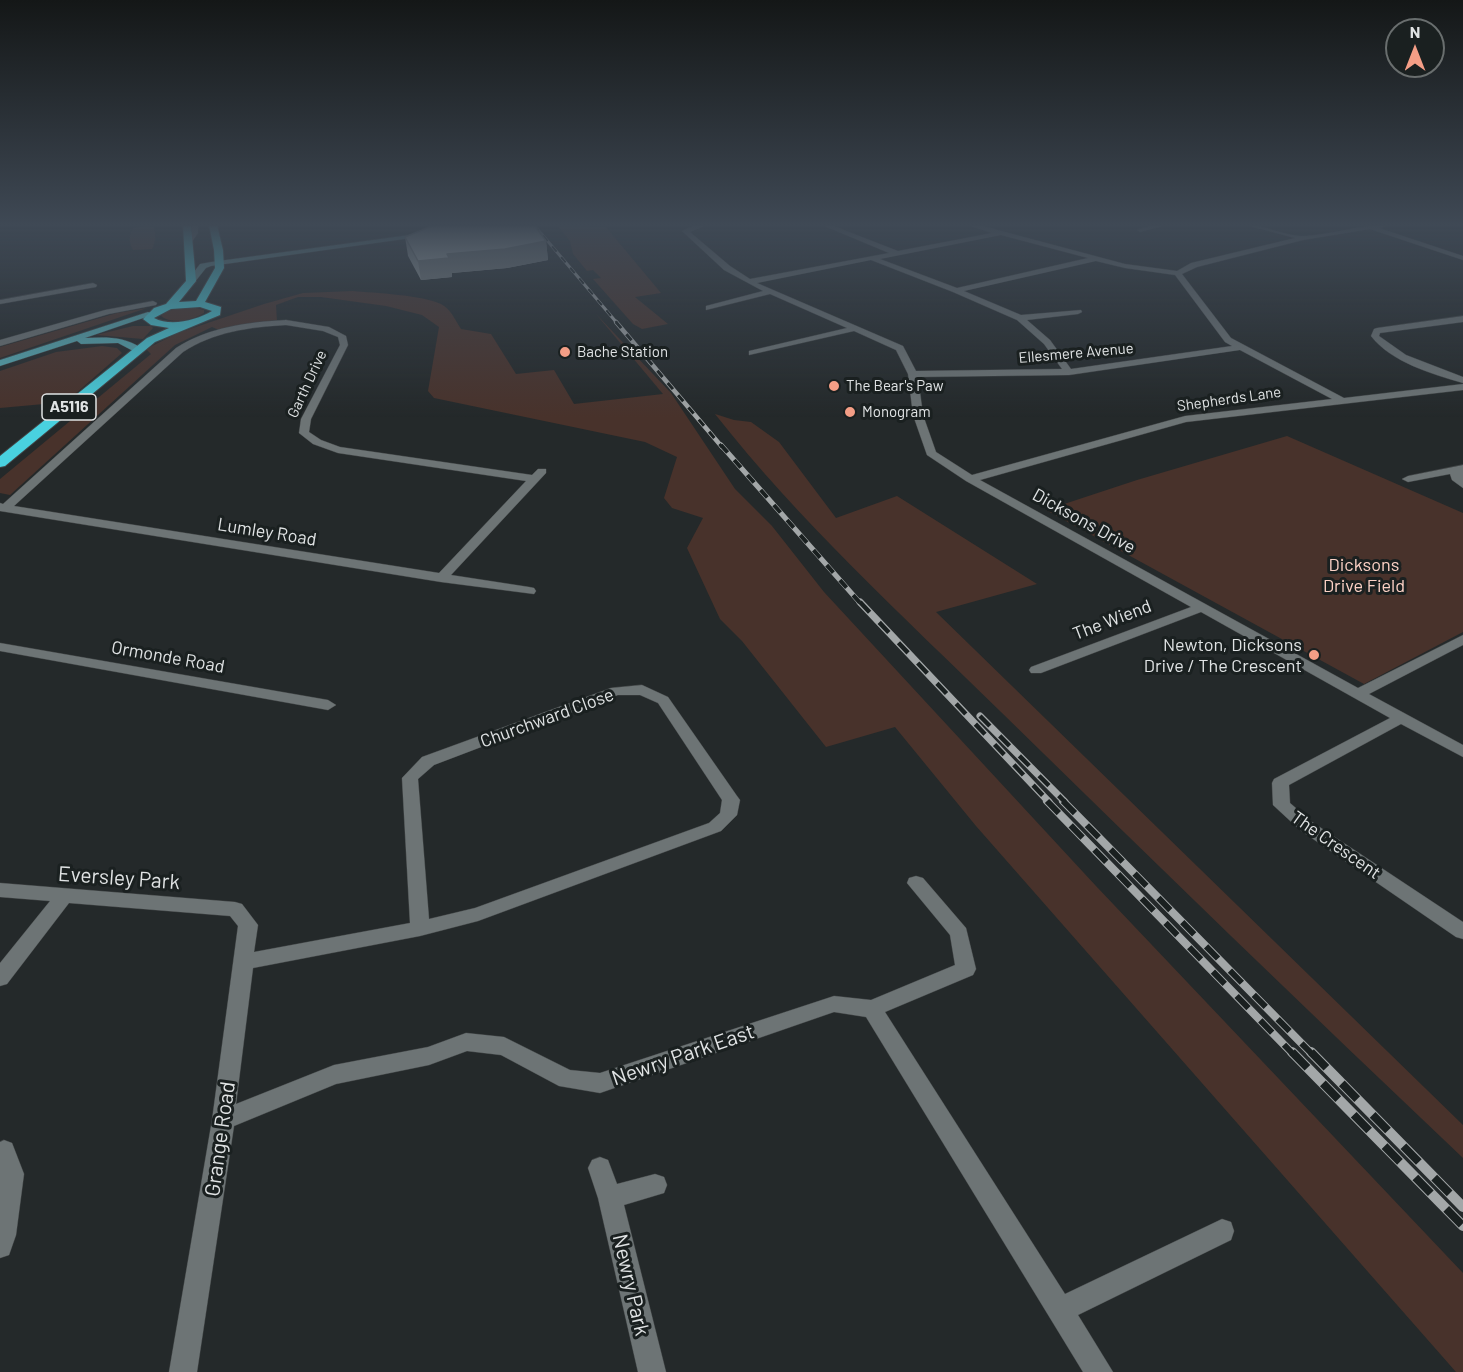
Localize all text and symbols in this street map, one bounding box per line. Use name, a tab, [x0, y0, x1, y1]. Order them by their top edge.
north arrow	[1385, 18, 1445, 78]
text: N	[1410, 22, 1420, 41]
street label: Ellesmere Avenue	[1018, 339, 1134, 367]
place label: Bache Station	[577, 343, 668, 361]
marker: Bache Station	[558, 345, 572, 359]
street label: Garth Drive	[284, 347, 330, 421]
place label: The Bear's Paw	[846, 377, 943, 395]
marker: The Bear's Paw	[827, 379, 841, 393]
street label: Shepherds Lane	[1176, 383, 1282, 415]
road number: A5116	[42, 394, 96, 420]
place label: Monogram	[862, 403, 931, 421]
marker: Monogram	[843, 405, 857, 419]
street label: Dicksons Drive	[1029, 484, 1139, 558]
street label: Lumley Road	[216, 514, 318, 550]
park label: Dicksons Drive Field	[1323, 554, 1405, 596]
street label: The Wiend	[1070, 595, 1154, 645]
place label: Newton, Dicksons Drive / The Crescent	[1144, 634, 1302, 676]
street label: Ormonde Road	[110, 636, 226, 678]
marker: Newton, Dicksons Drive / The Crescent	[1307, 648, 1321, 662]
street label: Churchward Close	[477, 684, 617, 752]
street label: The Crescent	[1287, 806, 1385, 884]
street label: Eversley Park	[57, 861, 181, 895]
street label: Newry Park East	[608, 1019, 758, 1091]
street label: Grange Road	[199, 1080, 241, 1198]
street label: Newry Park	[607, 1232, 655, 1338]

